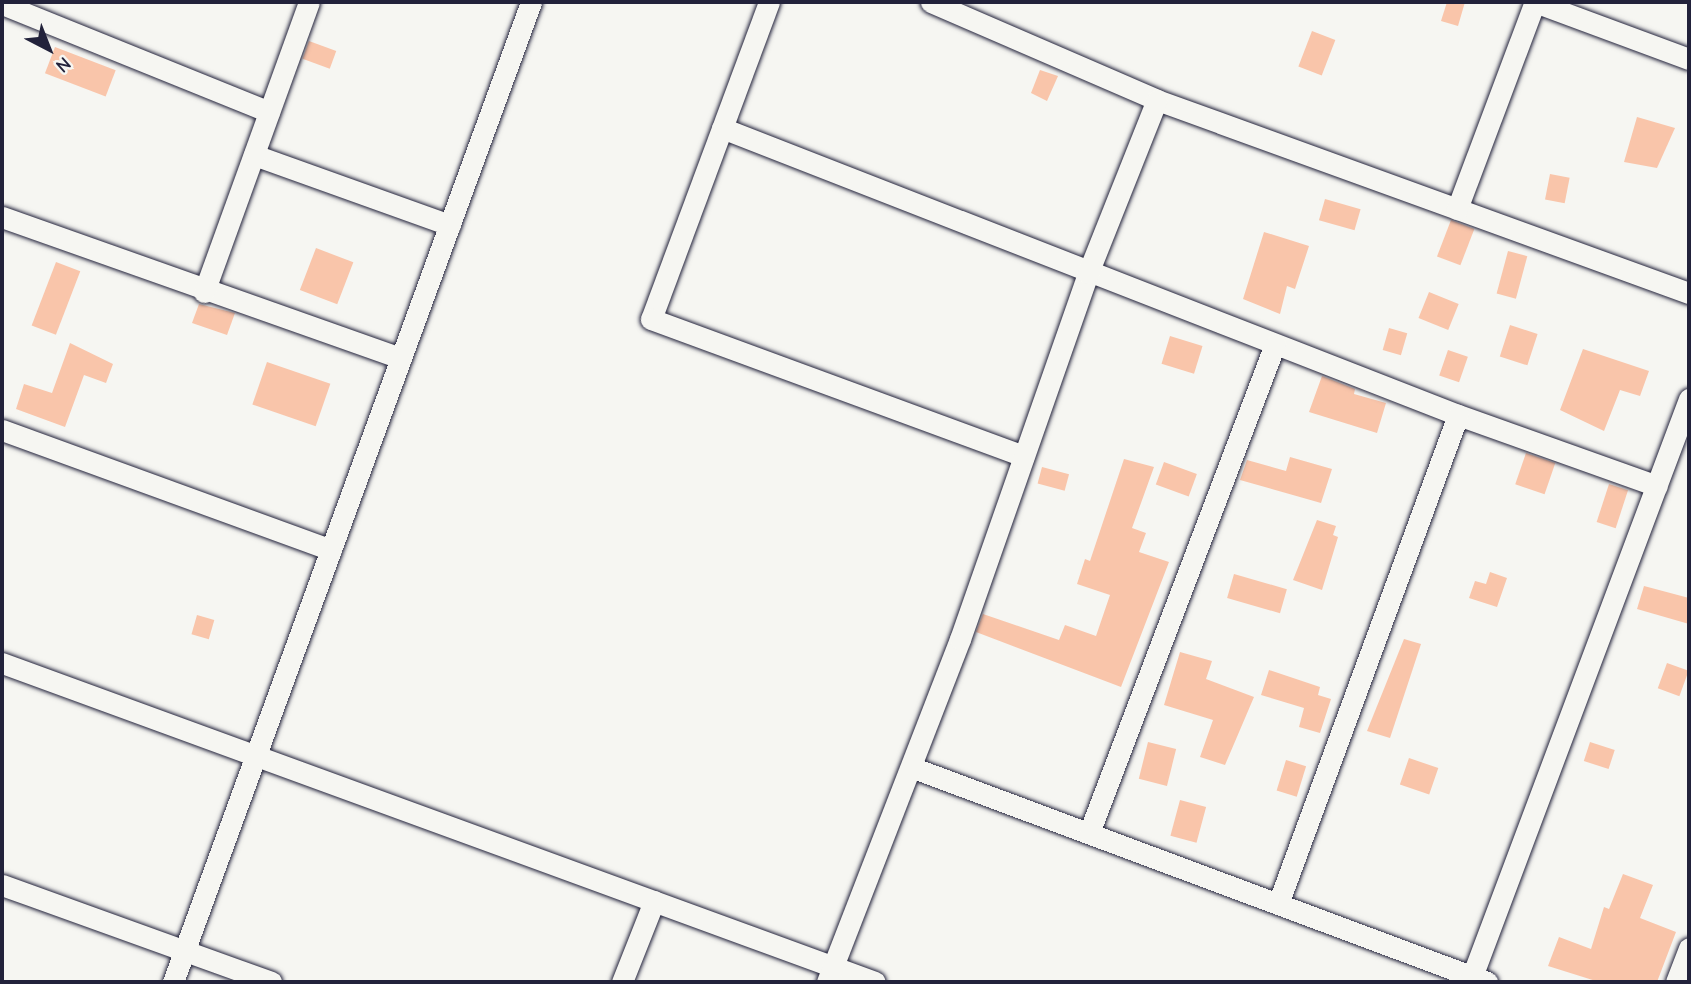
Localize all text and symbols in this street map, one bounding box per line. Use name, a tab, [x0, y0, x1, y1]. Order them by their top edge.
north arrow	[14, 14, 84, 84]
text: N	[51, 52, 75, 77]

